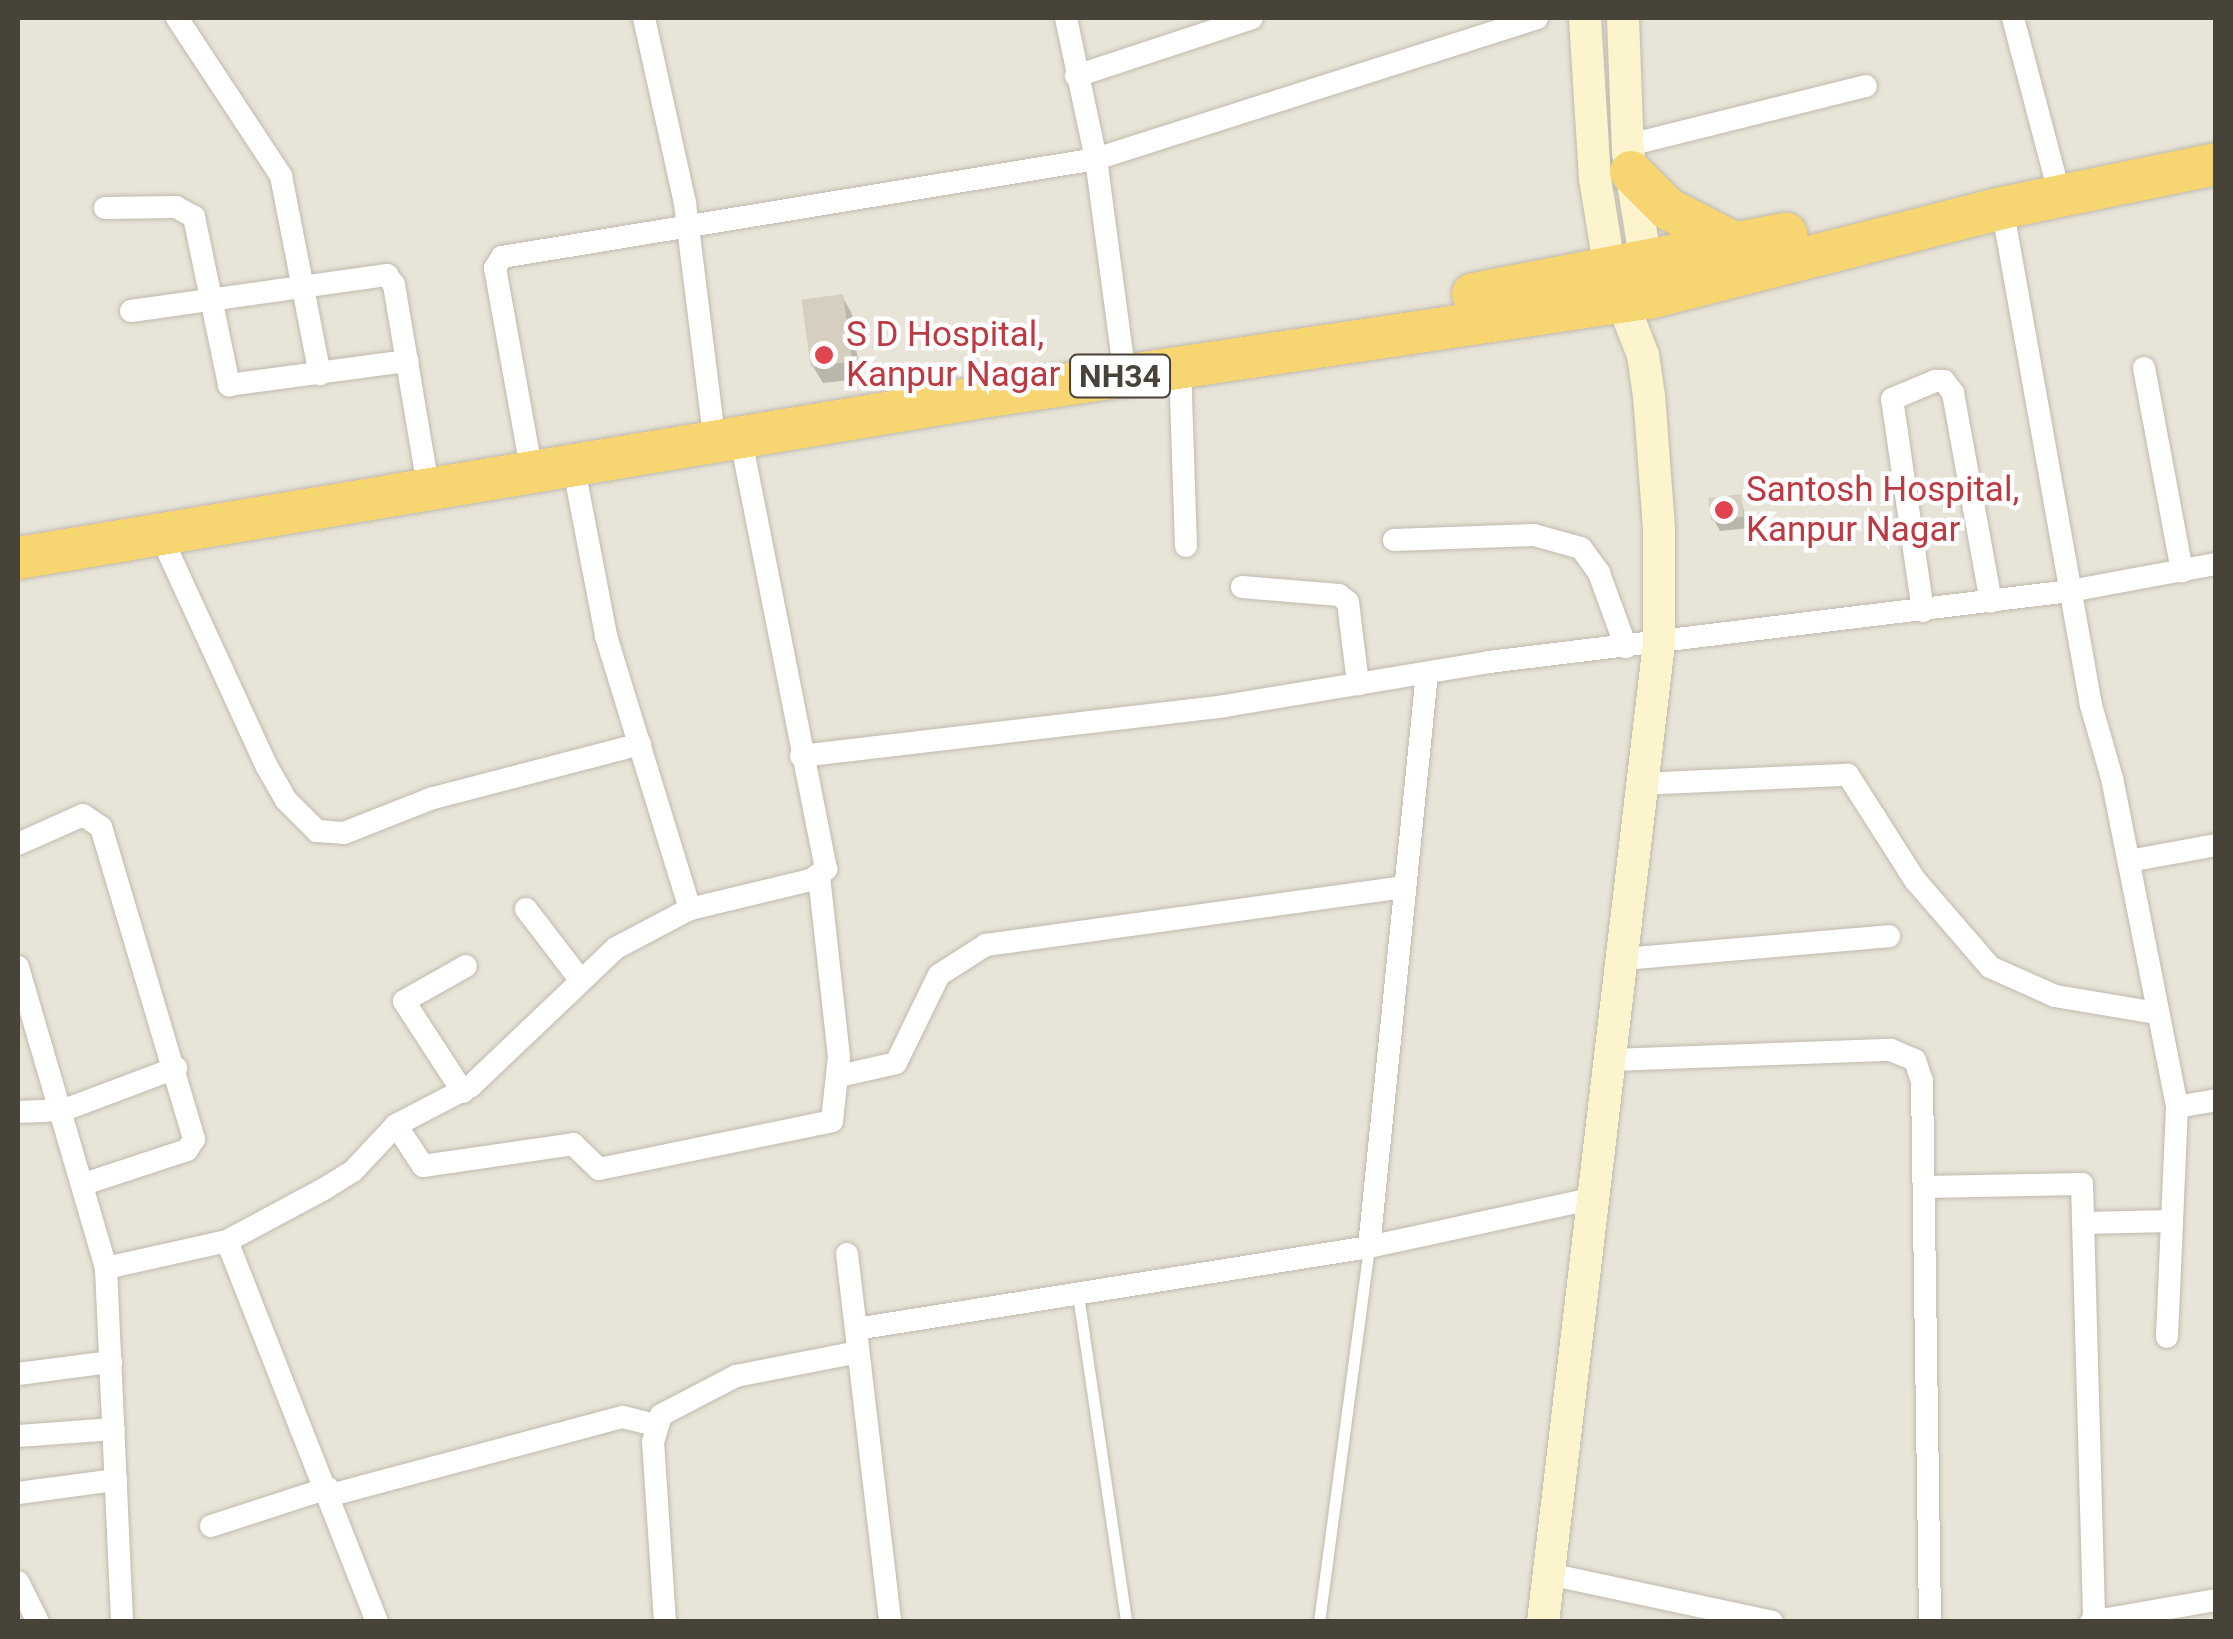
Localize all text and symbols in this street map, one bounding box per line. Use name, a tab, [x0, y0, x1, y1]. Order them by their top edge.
place label: S D Hospital, Kanpur Nagar	[846, 314, 1060, 396]
marker: S D Hospital, Kanpur Nagar	[811, 342, 837, 368]
road number: NH34	[1068, 349, 1172, 403]
place label: Santosh Hospital, Kanpur Nagar	[1746, 469, 2019, 551]
marker: Santosh Hospital, Kanpur Nagar	[1711, 497, 1737, 523]

